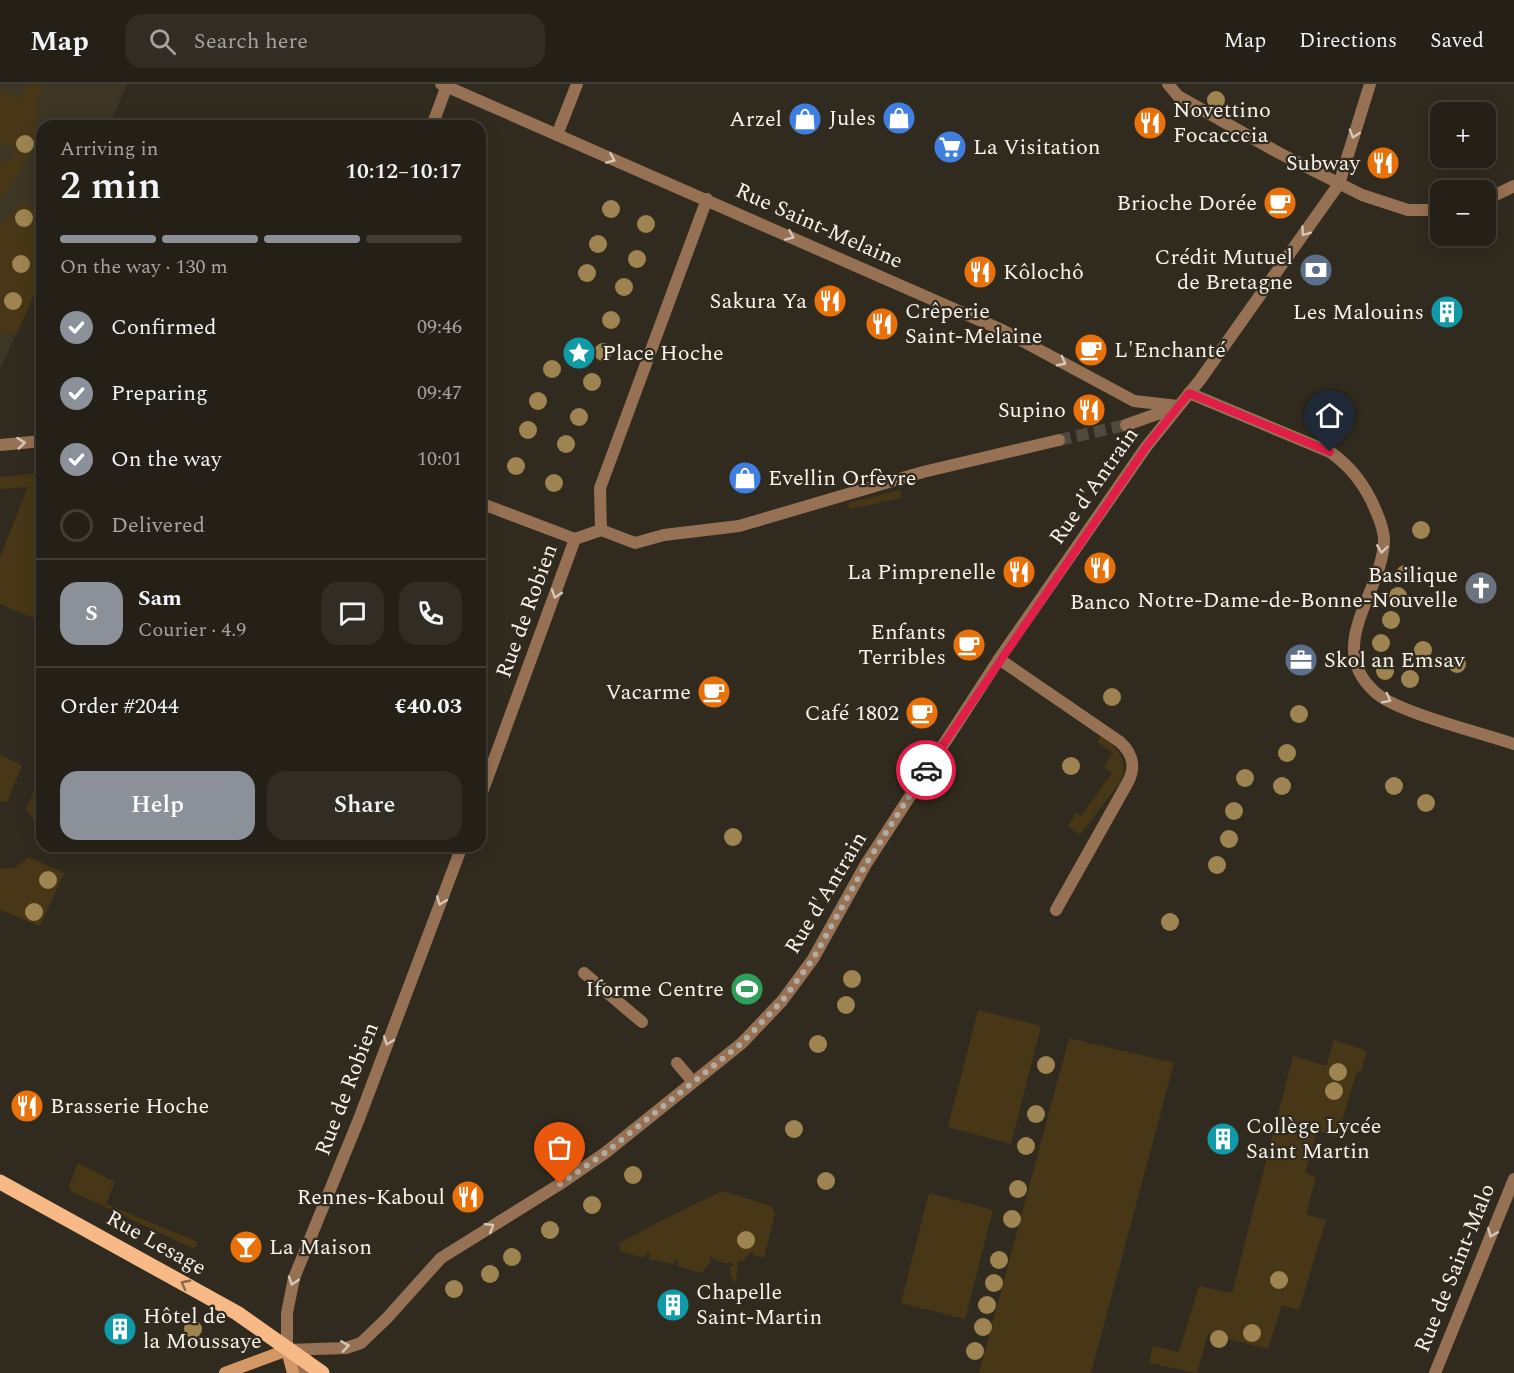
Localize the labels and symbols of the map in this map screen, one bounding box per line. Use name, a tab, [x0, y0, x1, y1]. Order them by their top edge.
place label: Novettino Focacccia	[1173, 94, 1271, 152]
shop icon: Jules	[881, 100, 917, 136]
shop icon: Arzel	[787, 101, 823, 137]
place label: Jules	[829, 102, 876, 135]
place label: Arzel	[729, 103, 782, 136]
restaurant icon: Novettino Focacccia	[1132, 105, 1168, 141]
one-way arrow	[1349, 128, 1362, 139]
supermarket icon: La Visitation	[932, 129, 968, 165]
place label: La Visitation	[973, 131, 1101, 164]
restaurant icon: Subway	[1365, 145, 1401, 181]
place label: Subway	[1286, 147, 1361, 180]
one-way arrow	[604, 151, 615, 163]
street label: Rue Saint-Melaine	[730, 174, 908, 278]
cafe icon: Brioche Dorée	[1262, 185, 1298, 221]
place label: Brioche Dorée	[1116, 187, 1257, 220]
one-way arrow	[1301, 226, 1312, 237]
one-way arrow	[784, 228, 795, 240]
place label: Crédit Mutuel de Bretagne	[1154, 241, 1293, 299]
bank icon: Crédit Mutuel de Bretagne	[1298, 252, 1334, 288]
restaurant icon: Kôlochô	[962, 254, 998, 290]
place label: Kôlochô	[1003, 256, 1084, 289]
restaurant icon: Sakura Ya	[812, 283, 848, 319]
place label: Sakura Ya	[710, 285, 807, 318]
building icon: Les Malouins	[1429, 294, 1465, 330]
place label: Crêperie Saint-Melaine	[905, 295, 1042, 353]
place label: Les Malouins	[1293, 296, 1424, 329]
restaurant icon: Crêperie Saint-Melaine	[864, 306, 900, 342]
cafe icon: L'Enchanté	[1073, 332, 1109, 368]
place label: L'Enchanté	[1114, 334, 1226, 367]
place icon: Place Hoche	[561, 335, 597, 371]
place label: Place Hoche	[602, 337, 724, 370]
one-way arrow	[1056, 355, 1066, 366]
pin	[1304, 390, 1355, 452]
restaurant icon: Supino	[1071, 392, 1107, 428]
place label: Supino	[998, 394, 1066, 427]
street label: Rue d'Antrain	[1041, 420, 1147, 552]
one-way arrow	[16, 437, 26, 450]
shop icon: Evellin Orfèvre	[727, 460, 763, 496]
place label: Evellin Orfèvre	[768, 462, 917, 495]
street label: Rue de Robien	[487, 539, 567, 683]
one-way arrow	[1376, 544, 1389, 553]
restaurant icon: Banco	[1082, 550, 1118, 586]
restaurant icon: La Pimprenelle	[1001, 554, 1037, 590]
place label: La Pimprenelle	[847, 556, 996, 589]
place label: Basilique Notre-Dame-de-Bonne-Nouvelle	[1137, 559, 1458, 617]
church icon: Basilique Notre-Dame-de-Bonne-Nouvelle	[1463, 570, 1499, 606]
place label: Banco	[1070, 586, 1130, 619]
one-way arrow	[550, 589, 563, 599]
place label: Enfants Terribles	[858, 616, 946, 674]
cafe icon: Enfants Terribles	[951, 627, 987, 663]
office icon: Skol an Emsav	[1283, 642, 1319, 678]
place label: Skol an Emsav	[1324, 644, 1466, 677]
cafe icon: Vacarme	[696, 674, 732, 710]
place label: Vacarme	[605, 676, 691, 709]
one-way arrow	[1381, 692, 1392, 703]
cafe icon: Café 1802	[904, 695, 940, 731]
place label: Café 1802	[805, 697, 899, 730]
courier	[896, 740, 956, 800]
street label: Rue d'Antrain	[776, 826, 876, 960]
one-way arrow	[436, 895, 449, 906]
sports icon: Iforme Centre	[729, 971, 765, 1007]
place label: Iforme Centre	[585, 973, 724, 1006]
street label: Rue de Robien	[306, 1018, 388, 1160]
one-way arrow	[383, 1036, 396, 1046]
restaurant icon: Brasserie Hoche	[9, 1088, 45, 1124]
place label: Brasserie Hoche	[50, 1090, 209, 1123]
place label: Collège Lycée Saint Martin	[1246, 1110, 1381, 1168]
building icon: Collège Lycée Saint Martin	[1205, 1121, 1241, 1157]
pin	[534, 1122, 585, 1184]
street label: Rue de Saint-Malo	[1406, 1178, 1504, 1358]
restaurant icon: Rennes-Kaboul	[450, 1179, 486, 1215]
place label: Rennes-Kaboul	[297, 1181, 445, 1214]
street label: Rue Lesage	[100, 1202, 212, 1284]
one-way arrow	[484, 1223, 494, 1235]
one-way arrow	[1487, 1227, 1499, 1238]
bar icon: La Maison	[228, 1229, 264, 1265]
place label: La Maison	[269, 1231, 372, 1264]
one-way arrow	[288, 1275, 300, 1286]
place label: Chapelle Saint-Martin	[696, 1276, 822, 1334]
one-way arrow	[180, 1280, 191, 1292]
building icon: Chapelle Saint-Martin	[655, 1287, 691, 1323]
place label: Hôtel de la Moussaye	[143, 1300, 262, 1358]
building icon: Hôtel de la Moussaye	[102, 1311, 138, 1347]
one-way arrow	[340, 1341, 350, 1353]

